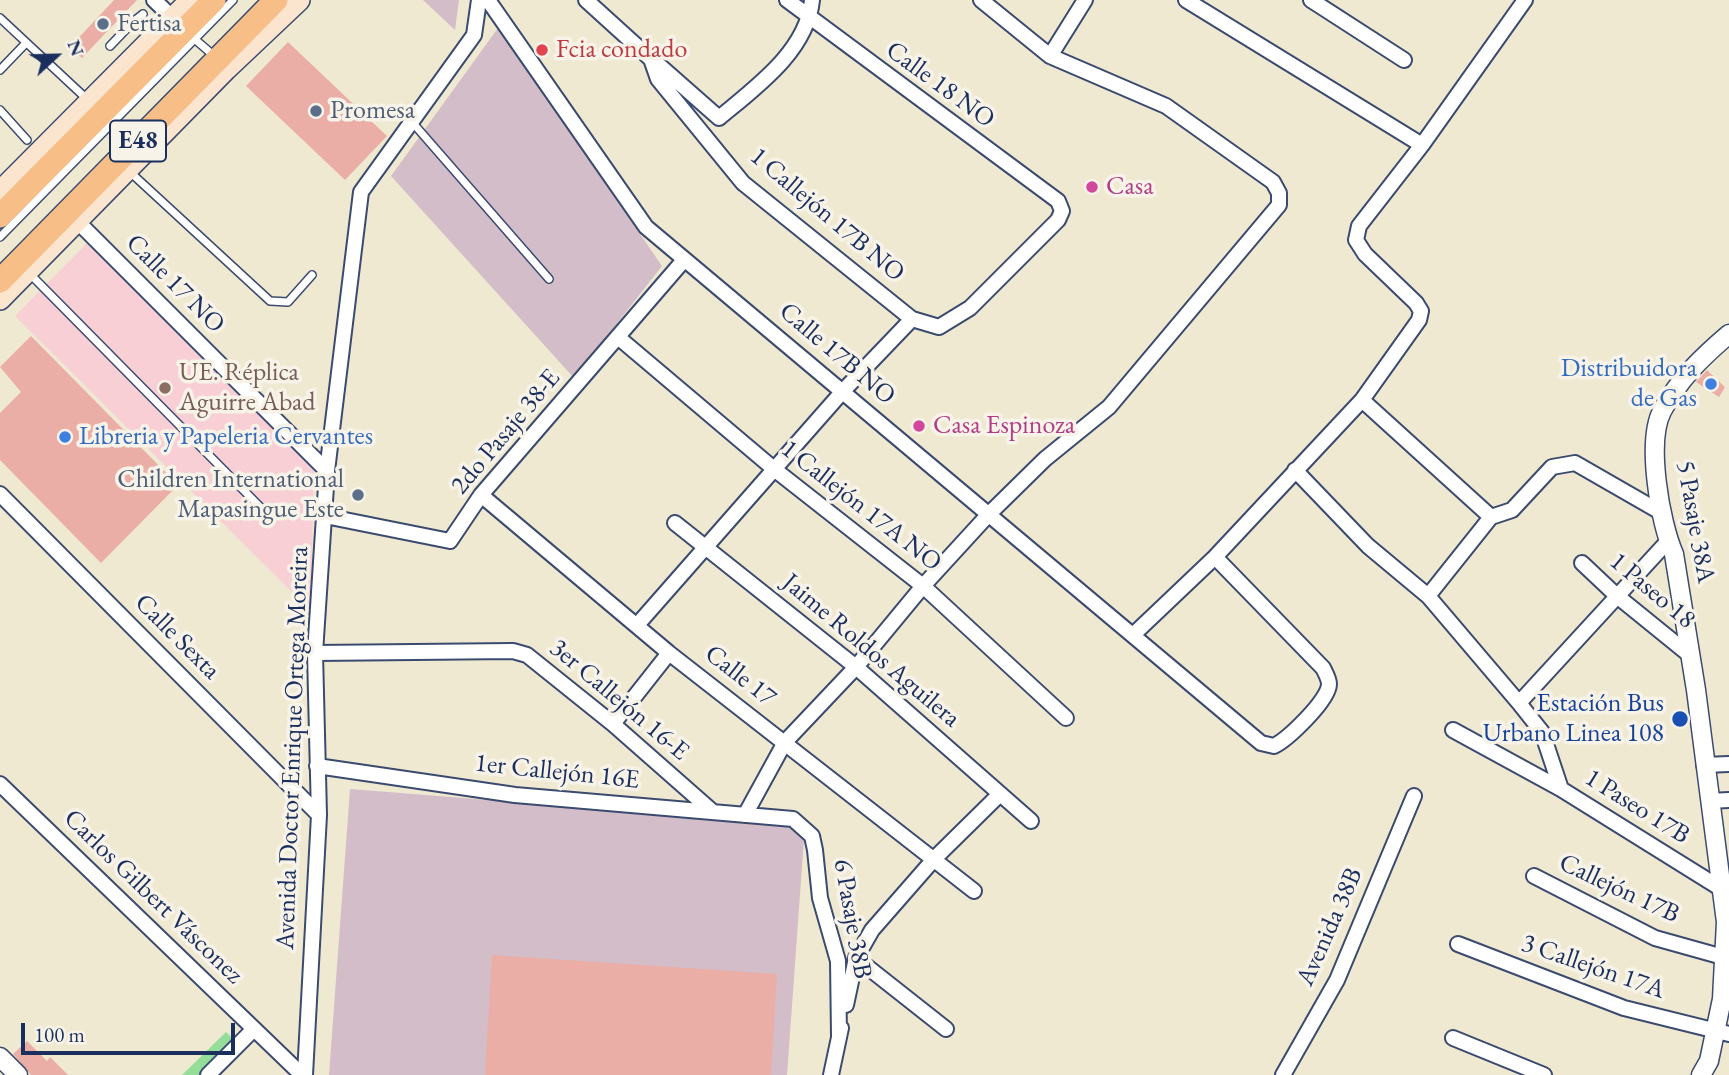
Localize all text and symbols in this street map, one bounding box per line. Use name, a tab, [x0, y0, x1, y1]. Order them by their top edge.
place label: Fertisa	[117, 8, 182, 40]
marker: Fertisa	[95, 16, 111, 32]
north arrow	[21, 21, 91, 91]
place label: Fcia condado	[556, 34, 687, 66]
street label: Calle 18 NO	[879, 35, 1001, 135]
text: N	[61, 36, 90, 60]
marker: Fcia condado	[534, 42, 550, 58]
place label: Promesa	[330, 95, 415, 127]
marker: Promesa	[308, 103, 324, 119]
road number: E48	[110, 120, 166, 162]
street label: 1 Callejón 17B NO	[743, 141, 911, 289]
place label: Casa	[1106, 171, 1154, 203]
marker: Casa	[1084, 179, 1100, 195]
street label: Calle 17 NO	[119, 228, 231, 340]
street label: Calle 17B NO	[772, 296, 902, 412]
place label: Distribuidora de Gas	[1561, 353, 1697, 414]
place label: UE. Réplica Aguirre Abad	[179, 357, 315, 418]
street label: 2do Pasaje 38-E	[445, 363, 567, 501]
marker: Distribuidora de Gas	[1703, 376, 1719, 392]
marker: UE. Réplica Aguirre Abad	[157, 380, 173, 396]
place label: Casa Espinoza	[933, 410, 1075, 442]
marker: Casa Espinoza	[911, 418, 927, 434]
place label: Libreria y Papeleria Cervantes	[79, 421, 373, 453]
marker: Libreria y Papeleria Cervantes	[57, 429, 73, 445]
street label: 1 Callejón 17A NO	[774, 434, 948, 578]
street label: 5 Pasaje 38A	[1669, 458, 1721, 586]
place label: Children International Mapasingue Este	[117, 464, 344, 526]
marker: Children International Mapasingue Este	[350, 487, 366, 503]
street label: Avenida Doctor Enrique Ortega Moreira	[270, 546, 316, 950]
street label: 1 Paseo 18	[1603, 546, 1701, 636]
street label: Jaime Roldos Aguilera	[776, 567, 966, 735]
street label: Calle Sexta	[128, 588, 226, 686]
street label: 3er Callejón 16-E	[543, 633, 695, 767]
street label: Calle 17	[698, 639, 782, 713]
place label: Estación Bus Urbano Linea 108	[1483, 688, 1664, 750]
marker: Estación Bus Urbano Linea 108	[1670, 709, 1690, 729]
street label: 1er Callejón 16E	[473, 748, 641, 796]
street label: 1 Paseo 17B	[1579, 763, 1695, 851]
street label: Carlos Gilbert Vásconez	[57, 803, 249, 991]
street label: Callejón 17B	[1554, 848, 1684, 930]
street label: 6 Pasaje 38B	[826, 857, 878, 981]
street label: Avenida 38B	[1290, 863, 1370, 991]
street label: 3 Callejón 17A	[1517, 928, 1669, 1006]
scale bar	[24, 1009, 238, 1052]
text: 100 m	[34, 1021, 85, 1048]

